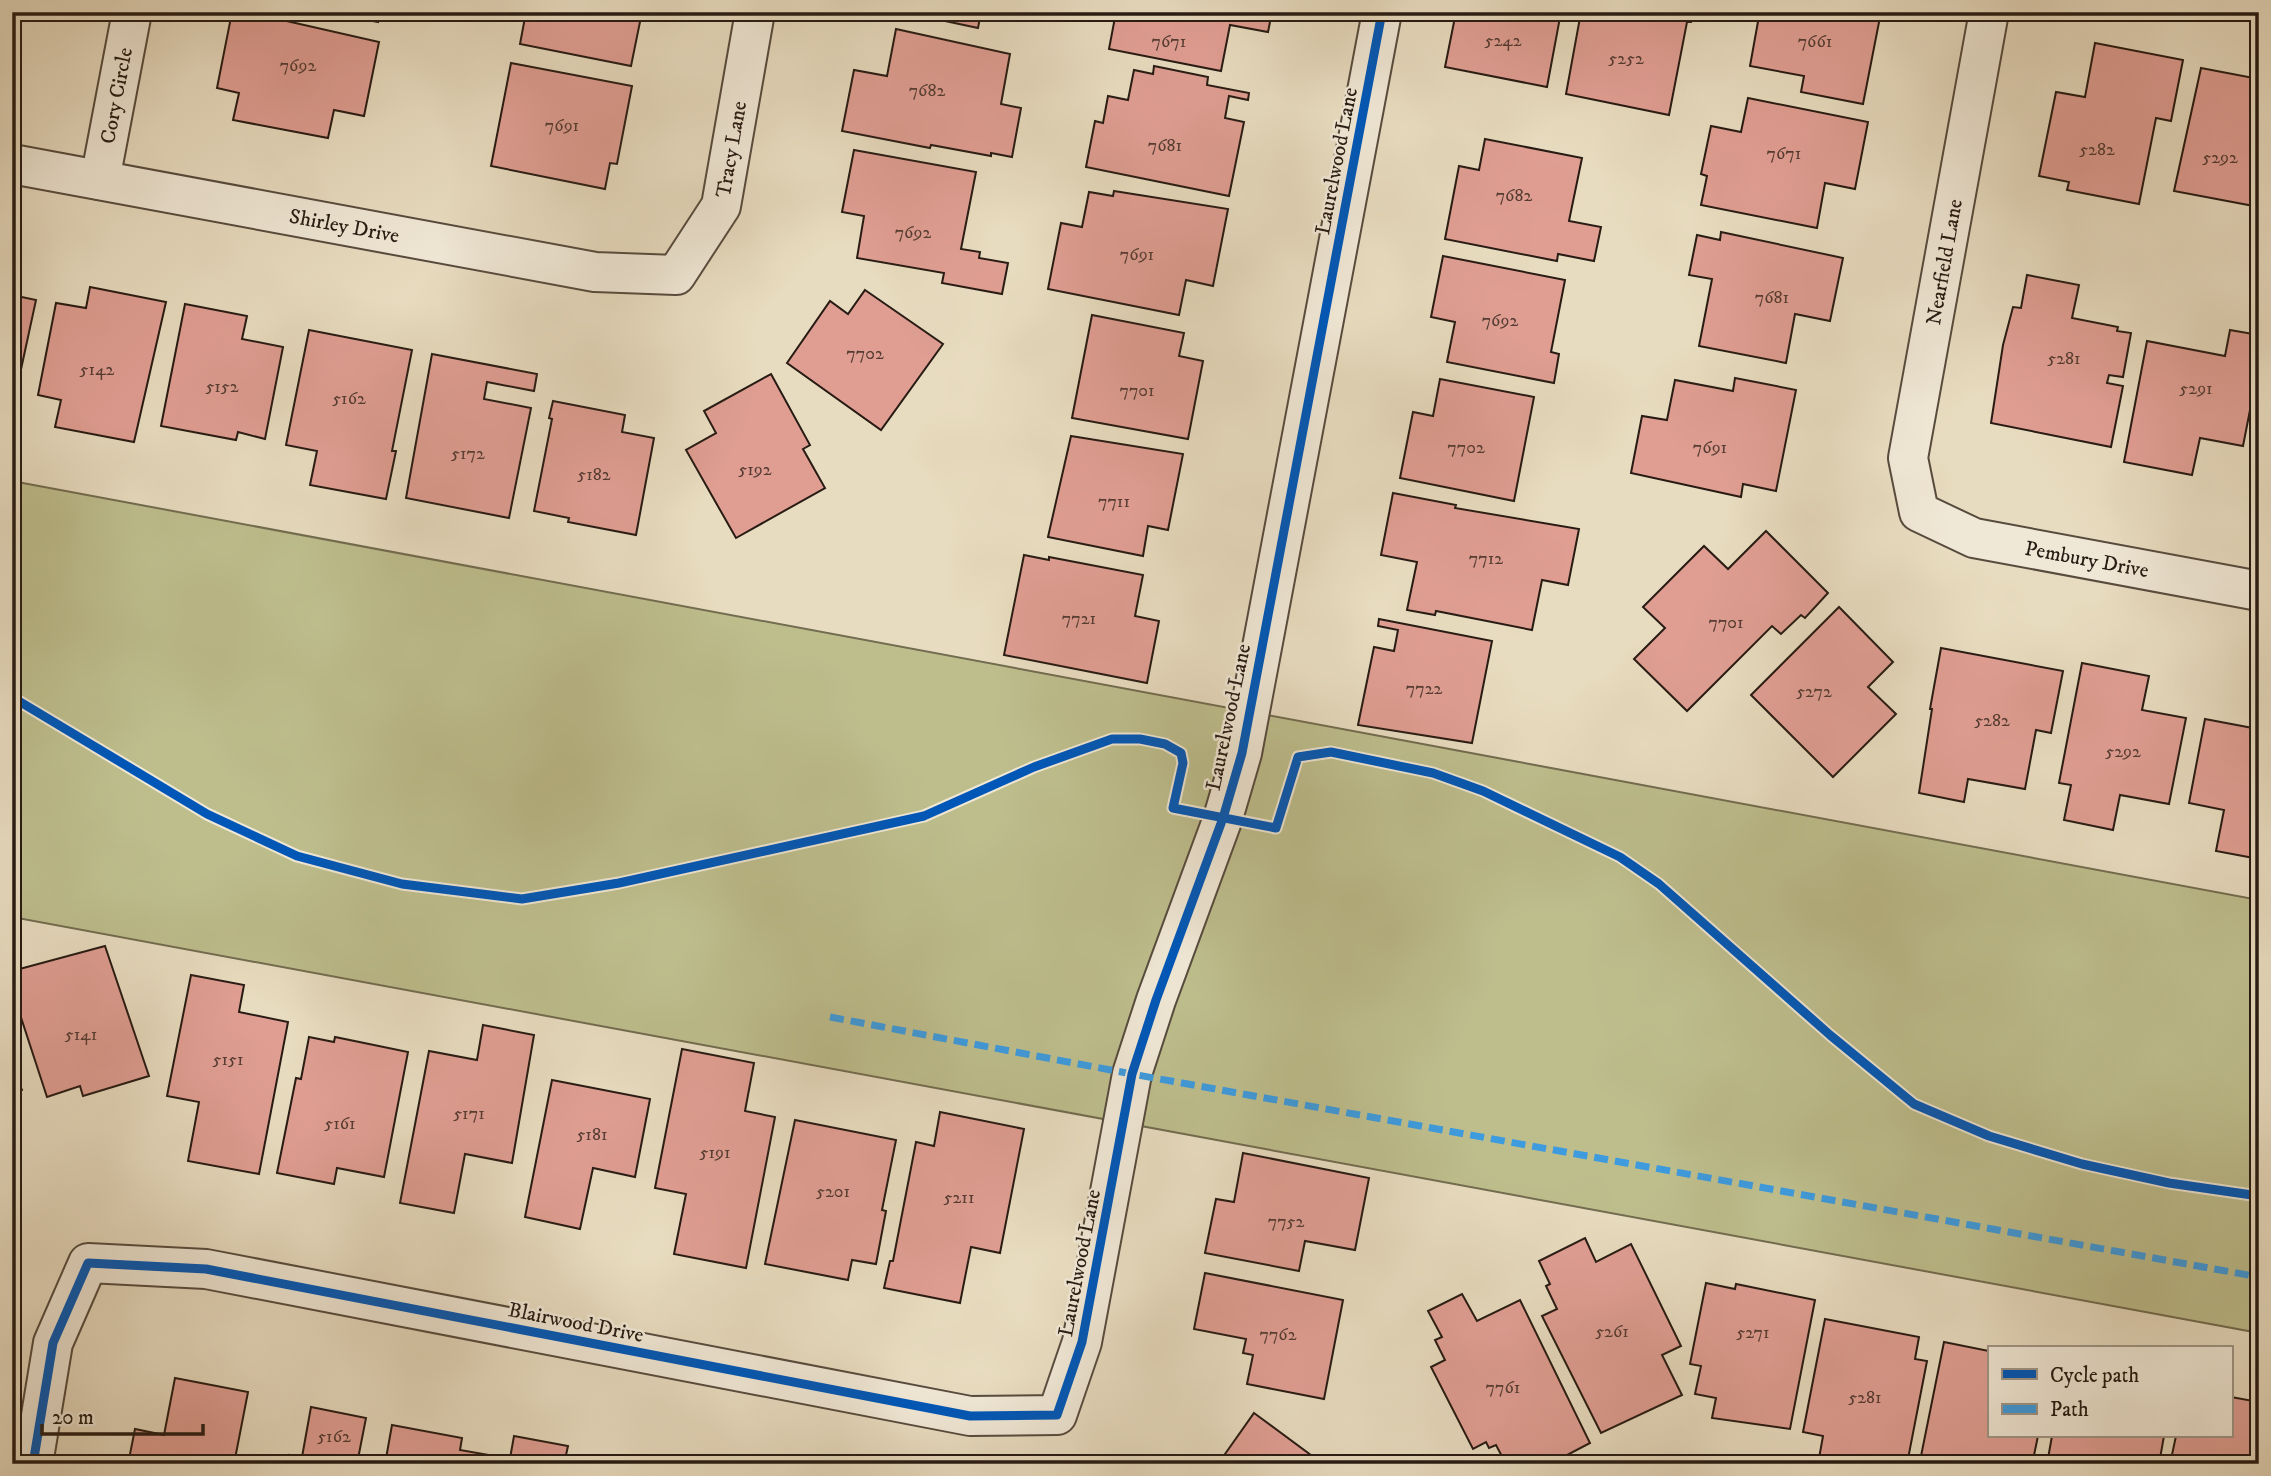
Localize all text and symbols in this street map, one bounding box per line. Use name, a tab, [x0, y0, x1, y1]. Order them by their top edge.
house number: 5242	[1485, 30, 1522, 52]
house number: 7671	[1152, 31, 1186, 53]
house number: 7661	[1798, 31, 1832, 53]
street label: Cory Circle	[95, 45, 139, 146]
house number: 5252	[1608, 48, 1644, 70]
house number: 7692	[280, 55, 316, 77]
house number: 7682	[909, 80, 945, 102]
street label: Laurelwood Lane	[1310, 85, 1364, 237]
street label: Tracy Lane	[711, 99, 753, 200]
house number: 7691	[545, 115, 579, 137]
house number: 7681	[1148, 135, 1182, 157]
house number: 5282	[2079, 139, 2115, 161]
house number: 7671	[1767, 143, 1801, 165]
house number: 5292	[2202, 147, 2238, 169]
house number: 7682	[1496, 185, 1532, 207]
street label: Nearfield Lane	[1921, 197, 1969, 327]
street label: Shirley Drive	[287, 204, 402, 250]
house number: 7692	[895, 222, 931, 244]
house number: 7691	[1120, 244, 1154, 266]
house number: 7681	[1755, 287, 1789, 309]
house number: 7692	[1482, 310, 1518, 332]
house number: 7702	[846, 343, 884, 365]
house number: 5281	[2047, 348, 2081, 370]
house number: 5142	[80, 359, 115, 381]
house number: 5152	[205, 376, 239, 398]
house number: 5291	[2179, 378, 2213, 400]
house number: 7701	[1119, 380, 1155, 402]
house number: 5162	[332, 388, 366, 410]
house number: 7702	[1447, 437, 1485, 459]
house number: 7691	[1693, 437, 1727, 459]
house number: 5172	[451, 443, 485, 465]
house number: 5192	[738, 459, 772, 481]
house number: 5182	[577, 464, 611, 486]
house number: 7711	[1098, 491, 1130, 513]
street label: Pembury Drive	[2023, 536, 2151, 584]
house number: 7712	[1469, 548, 1503, 570]
house number: 7721	[1062, 608, 1096, 630]
house number: 7701	[1708, 612, 1744, 634]
street label: Laurelwood Lane	[1201, 641, 1257, 793]
house number: 7722	[1406, 678, 1442, 700]
house number: 5272	[1796, 681, 1832, 703]
house number: 5282	[1974, 710, 2010, 732]
house number: 5292	[2105, 741, 2141, 763]
house number: 5141	[65, 1024, 97, 1046]
house number: 5151	[213, 1049, 244, 1071]
house number: 5171	[453, 1103, 485, 1125]
house number: 5161	[324, 1113, 356, 1135]
house number: 5181	[576, 1124, 608, 1146]
house number: 5191	[699, 1142, 731, 1164]
house number: 5201	[816, 1181, 850, 1203]
house number: 5211	[943, 1187, 975, 1209]
street label: Laurelwood Lane	[1053, 1187, 1107, 1339]
house number: 7752	[1268, 1211, 1305, 1233]
street label: Blairwood Drive	[506, 1297, 646, 1349]
house number: 5261	[1595, 1321, 1629, 1343]
house number: 5271	[1736, 1322, 1770, 1344]
house number: 7762	[1259, 1324, 1297, 1346]
legend	[1988, 1346, 2232, 1438]
text: Cycle path	[2050, 1363, 2139, 1389]
house number: 7761	[1486, 1377, 1520, 1399]
house number: 5281	[1848, 1387, 1882, 1409]
scale bar	[42, 1392, 203, 1436]
text: Path	[2050, 1397, 2089, 1423]
text: 20 m	[52, 1405, 94, 1431]
house number: 5162	[317, 1426, 351, 1448]

